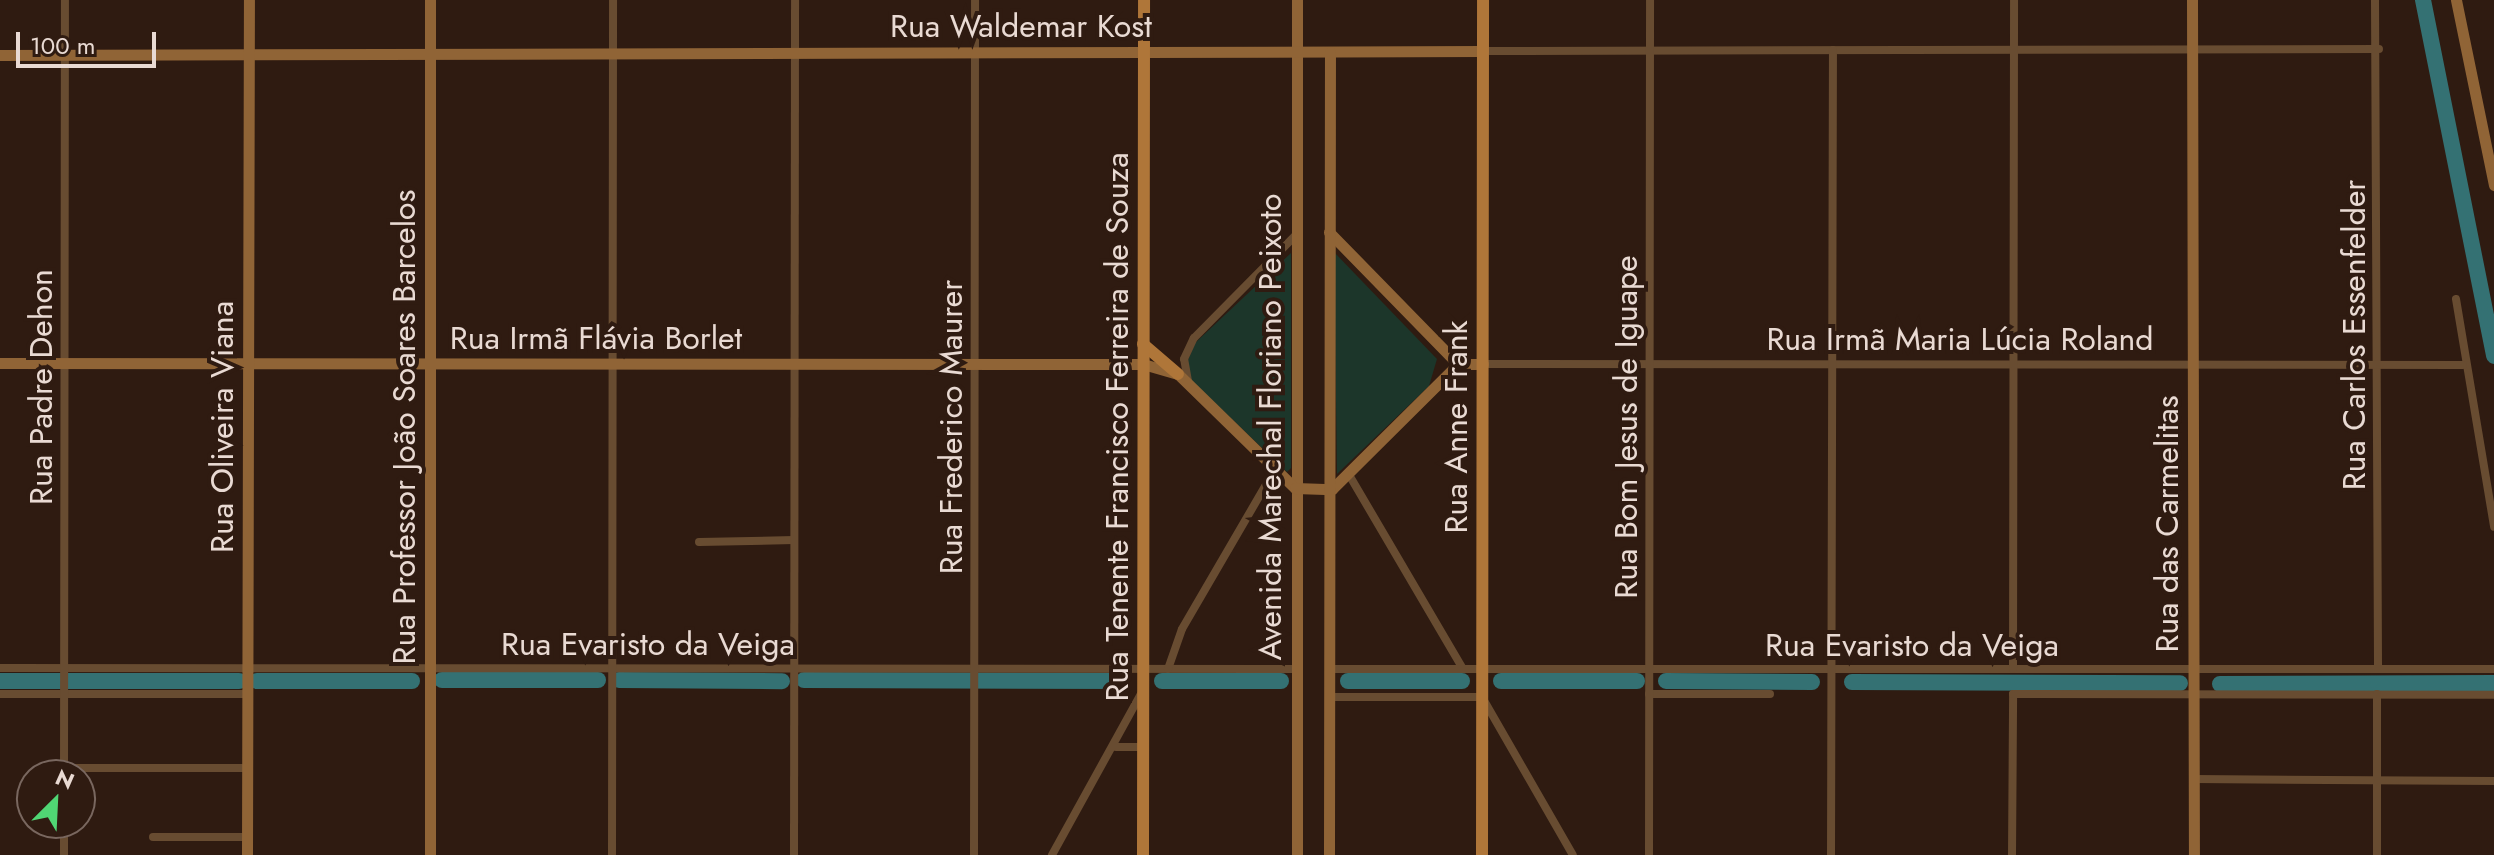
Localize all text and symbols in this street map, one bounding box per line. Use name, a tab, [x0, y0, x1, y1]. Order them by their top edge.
street label: Rua Waldemar Kost	[890, 7, 1152, 45]
scale bar	[20, 16, 160, 66]
text: 100 m	[30, 28, 96, 63]
street label: Rua Tenente Francisco Ferreira de Souza	[1098, 152, 1136, 702]
street label: Rua Carlos Essenfelder	[2335, 180, 2373, 490]
street label: Rua Professor João Soares Barcelos	[385, 190, 423, 664]
street label: Avenida Marechal Floriano Peixoto	[1251, 193, 1289, 661]
street label: Rua Bom Jesus de Iguape	[1607, 255, 1645, 599]
street label: Rua Padre Dehon	[22, 269, 60, 505]
street label: Rua Frederico Maurer	[932, 280, 970, 574]
street label: Rua Oliveira Viana	[203, 301, 241, 553]
street label: Rua Irmã Flávia Borlet	[450, 319, 742, 357]
street label: Rua Anne Frank	[1437, 320, 1475, 534]
street label: Rua Irmã Maria Lúcia Roland	[1766, 320, 2154, 358]
street label: Rua das Carmelitas	[2148, 395, 2186, 653]
street label: Rua Evaristo da Veiga	[501, 625, 795, 663]
street label: Rua Evaristo da Veiga	[1765, 626, 2059, 664]
north arrow	[16, 759, 96, 839]
text: N	[50, 761, 79, 797]

